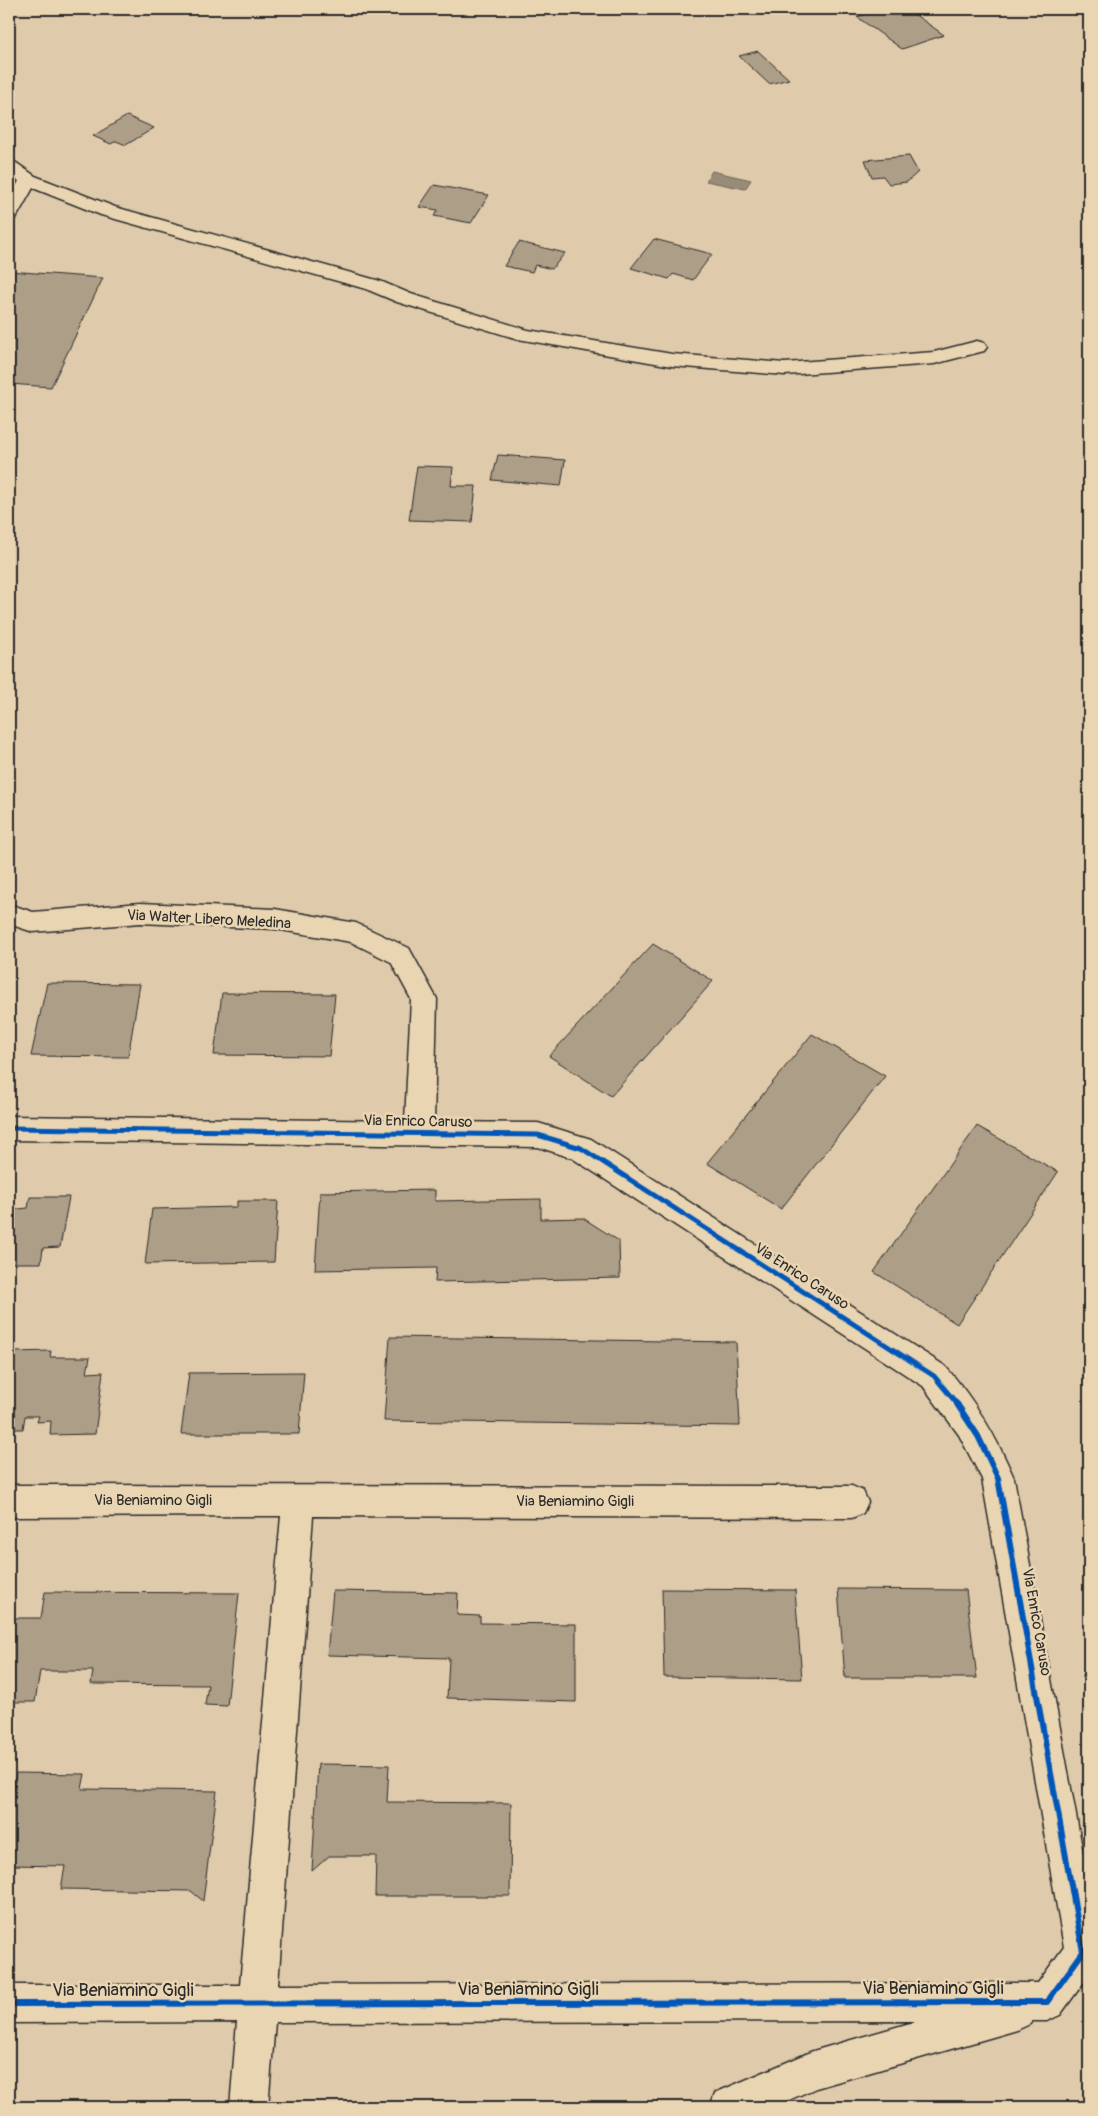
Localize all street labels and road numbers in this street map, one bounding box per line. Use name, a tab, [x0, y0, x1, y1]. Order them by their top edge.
street label: Via Walter Libero Meledina	[127, 906, 291, 933]
street label: Via Enrico Caruso	[363, 1111, 473, 1132]
street label: Via Enrico Caruso	[751, 1239, 853, 1314]
street label: Via Beniamino Gigli	[94, 1491, 212, 1510]
street label: Via Beniamino Gigli	[516, 1492, 634, 1511]
street label: Via Enrico Caruso	[1018, 1567, 1055, 1677]
street label: Via Beniamino Gigli	[862, 1977, 1004, 2000]
street label: Via Beniamino Gigli	[457, 1978, 599, 2001]
street label: Via Beniamino Gigli	[52, 1979, 194, 2002]

